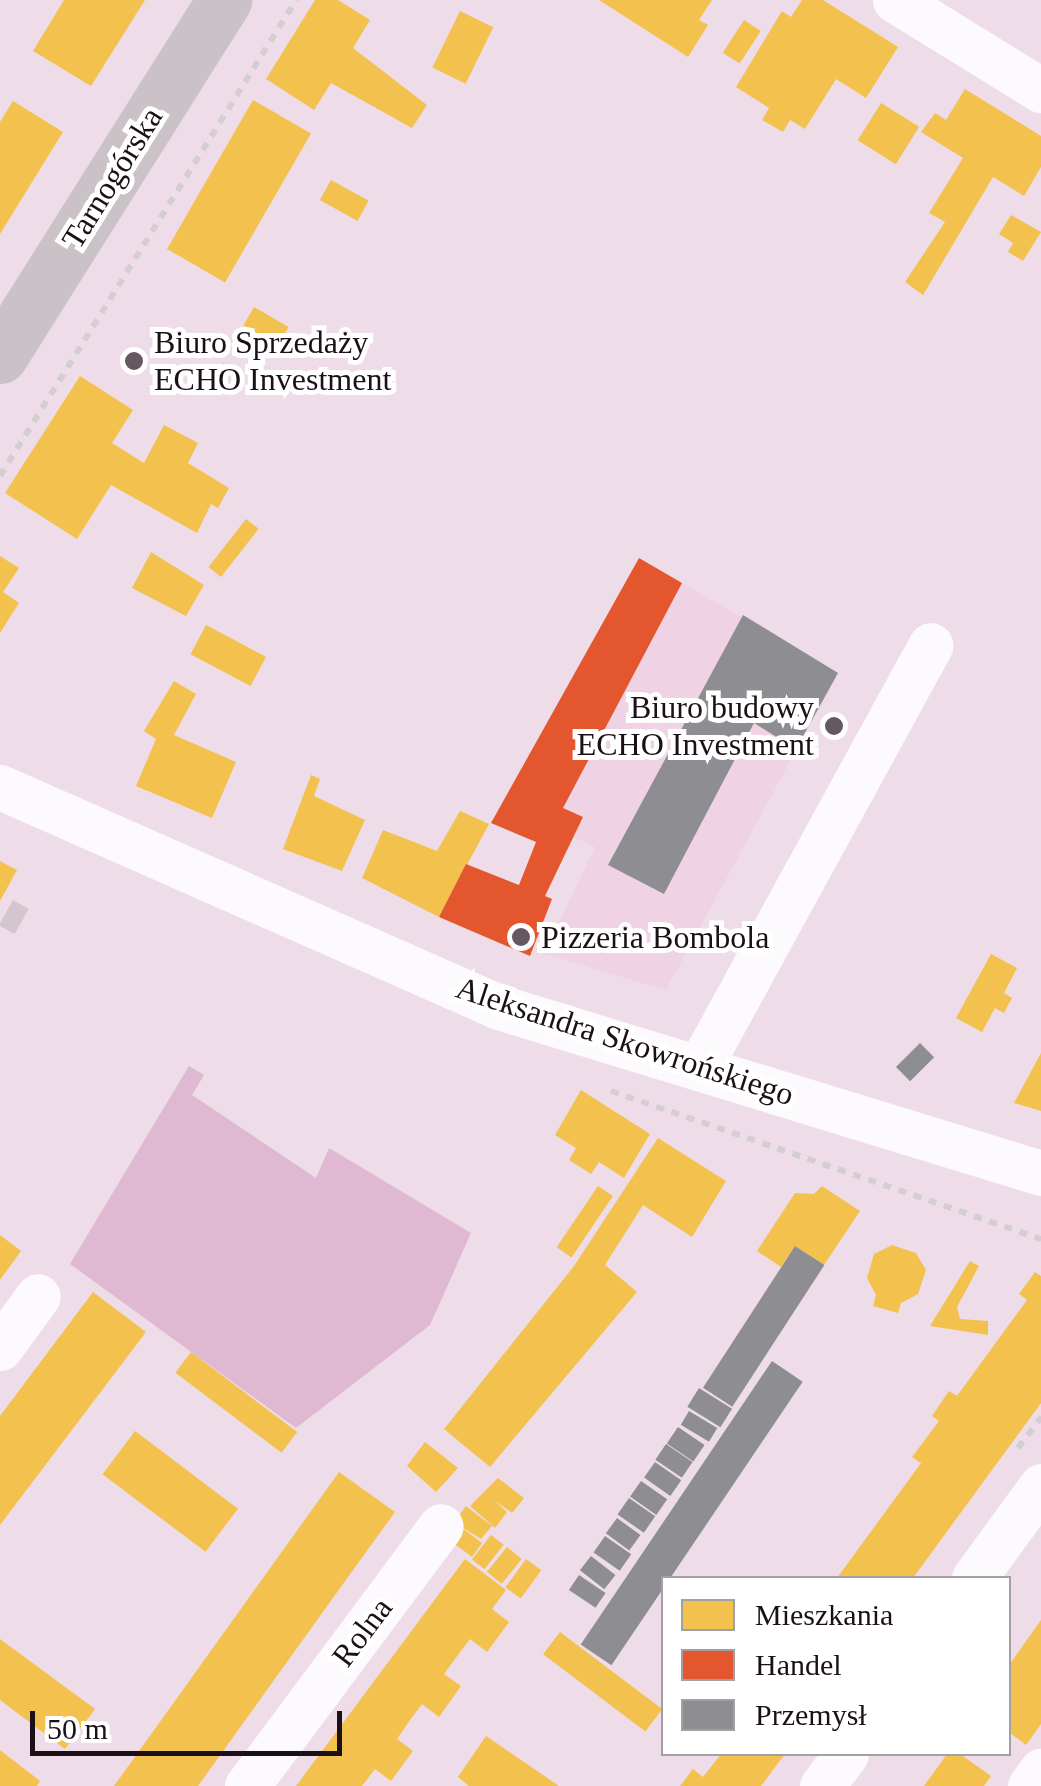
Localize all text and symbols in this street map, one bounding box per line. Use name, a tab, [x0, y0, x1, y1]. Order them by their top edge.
street label: Tarnogórska	[53, 100, 171, 256]
place label: Biuro Sprzedaży ECHO Investment	[154, 324, 391, 399]
marker: Biuro Sprzedaży ECHO Investment	[123, 350, 145, 372]
place label: Biuro budowy ECHO Investment	[577, 689, 814, 764]
marker: Biuro budowy ECHO Investment	[823, 715, 845, 737]
place label: Pizzeria Bombola	[541, 918, 769, 956]
marker: Pizzeria Bombola	[510, 926, 532, 948]
street label: Aleksandra Skowrońskiego	[451, 968, 799, 1114]
legend	[661, 1576, 1011, 1756]
street label: Rolna	[324, 1590, 400, 1674]
text: Mieszkania	[755, 1598, 893, 1631]
text: Handel	[755, 1648, 842, 1681]
scale bar	[35, 1691, 348, 1753]
text: Przemysł	[755, 1698, 867, 1731]
text: 50 m	[47, 1712, 108, 1745]

